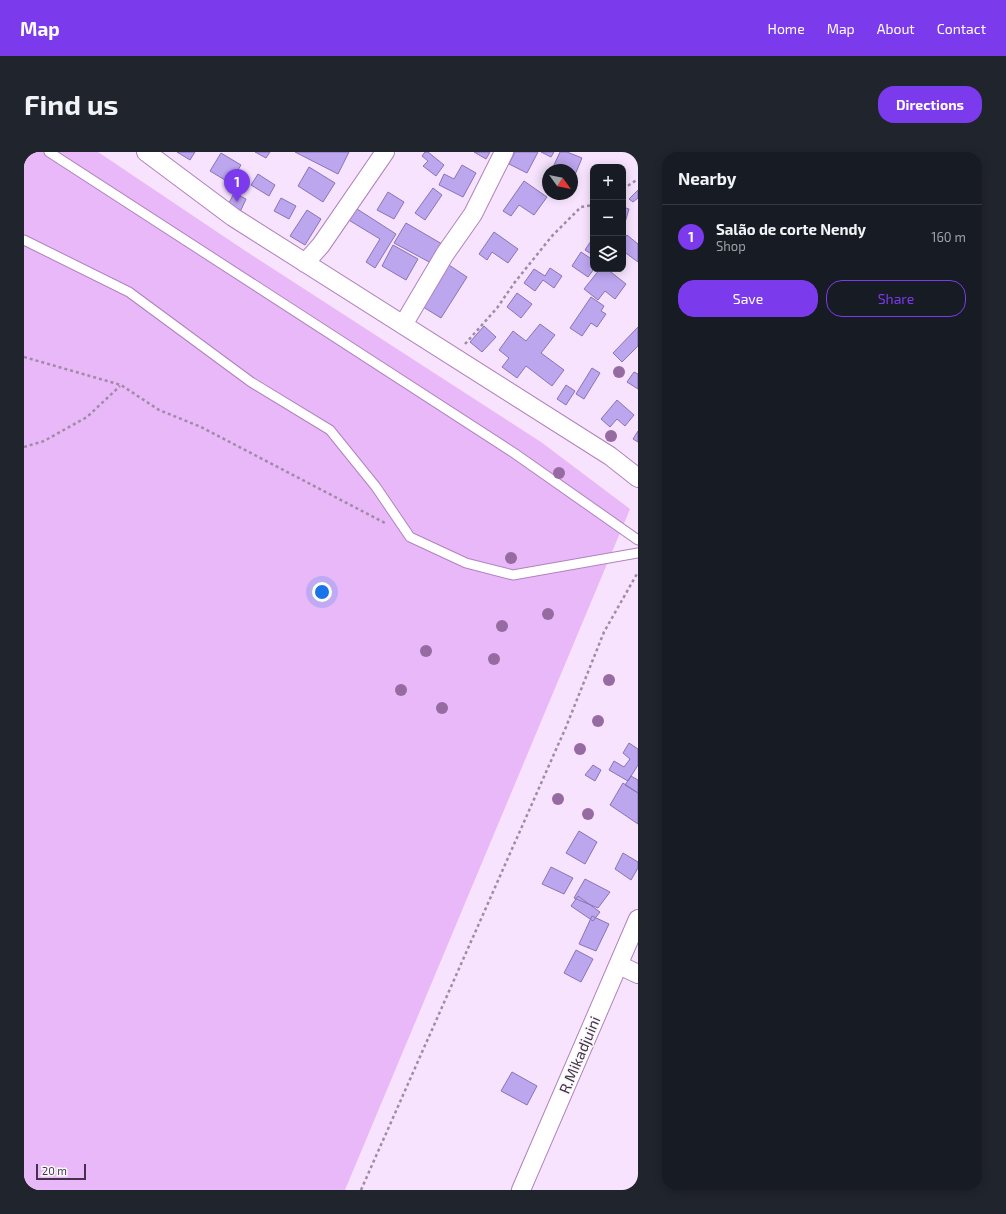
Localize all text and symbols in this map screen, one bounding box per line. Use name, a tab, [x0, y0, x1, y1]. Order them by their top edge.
text: Map	[20, 17, 60, 40]
text: Home	[768, 20, 805, 37]
text: Map	[827, 20, 855, 37]
text: About	[877, 20, 915, 37]
text: Contact	[937, 20, 986, 37]
button: Directions	[878, 86, 982, 123]
text: Find us	[24, 87, 118, 121]
north arrow	[542, 164, 578, 200]
map controls	[590, 164, 626, 272]
button: +	[590, 164, 626, 200]
text: Nearby	[678, 168, 736, 188]
pin: 1	[224, 169, 250, 202]
button: −	[590, 200, 626, 236]
text: Salão de corte Nendy	[716, 220, 866, 238]
text: 1	[688, 229, 694, 245]
text: 160 m	[931, 229, 966, 245]
button: layers	[590, 236, 626, 272]
text: Shop	[716, 238, 746, 254]
button: Save	[678, 280, 818, 317]
button: Share	[826, 280, 966, 317]
your location	[312, 582, 332, 602]
street label: R.Mikadjuini	[555, 1013, 604, 1096]
scale bar	[36, 1162, 86, 1181]
text: 20 m	[42, 1164, 67, 1177]

